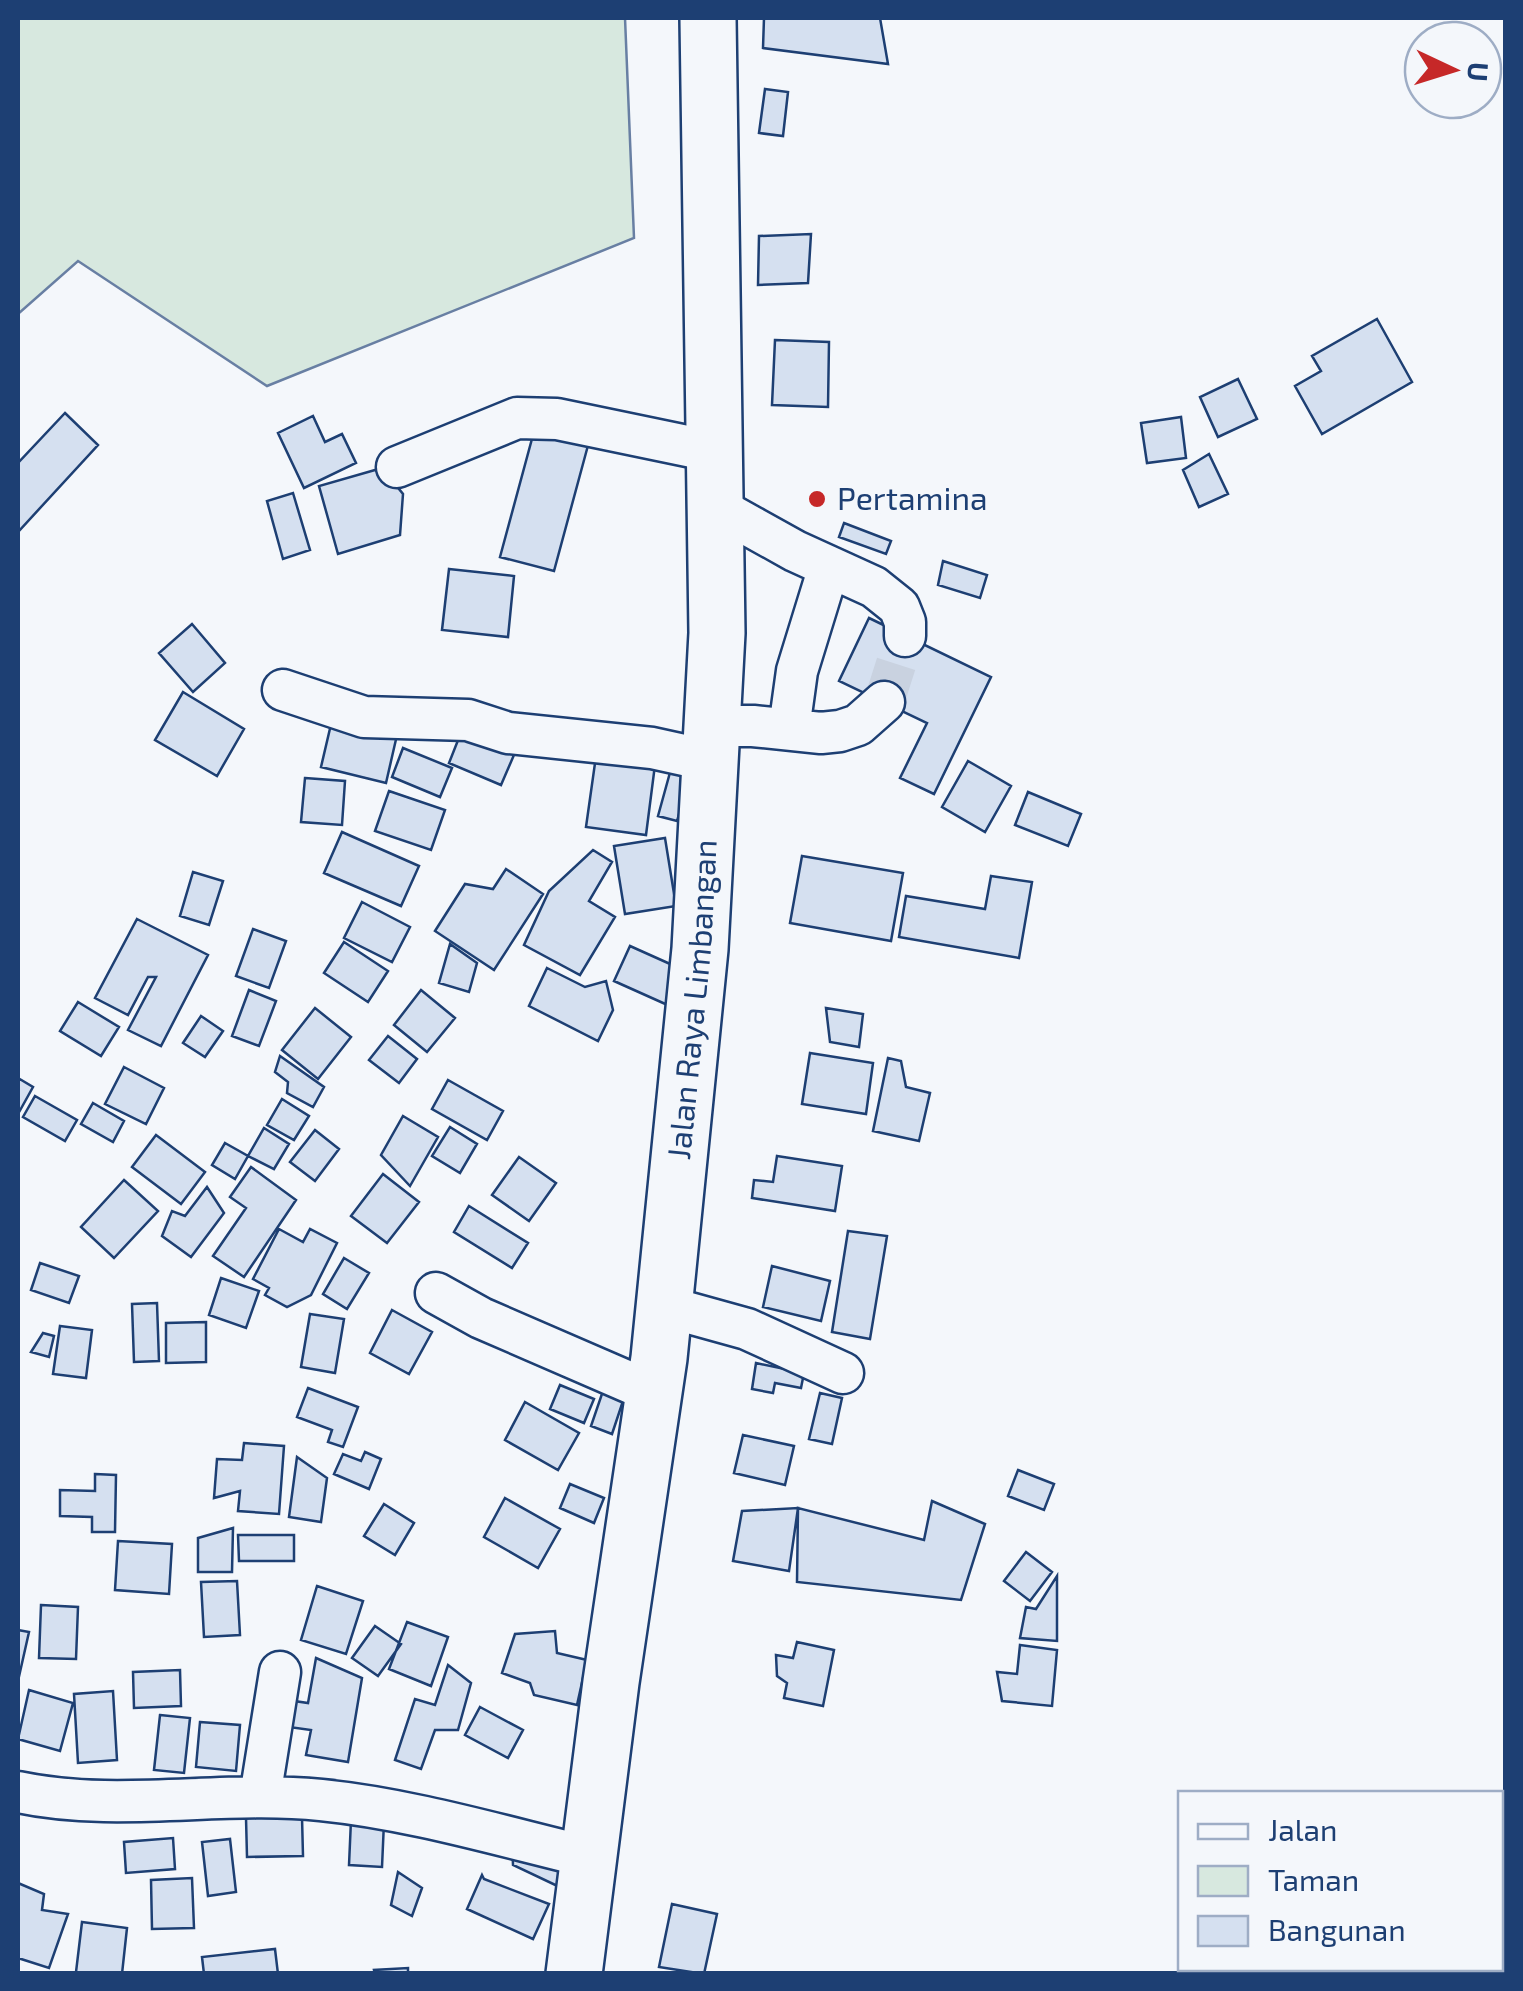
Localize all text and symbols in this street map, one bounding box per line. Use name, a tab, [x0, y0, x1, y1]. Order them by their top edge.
north arrow	[1403, 20, 1503, 120]
text: U	[1461, 61, 1497, 83]
place label: Pertamina	[837, 478, 988, 516]
marker: Pertamina	[806, 488, 828, 510]
street label: Jalan Raya Limbangan	[658, 839, 723, 1161]
legend	[1178, 1791, 1503, 1971]
text: Jalan	[1268, 1811, 1337, 1847]
text: Taman	[1268, 1861, 1359, 1897]
text: Bangunan	[1268, 1911, 1406, 1947]

